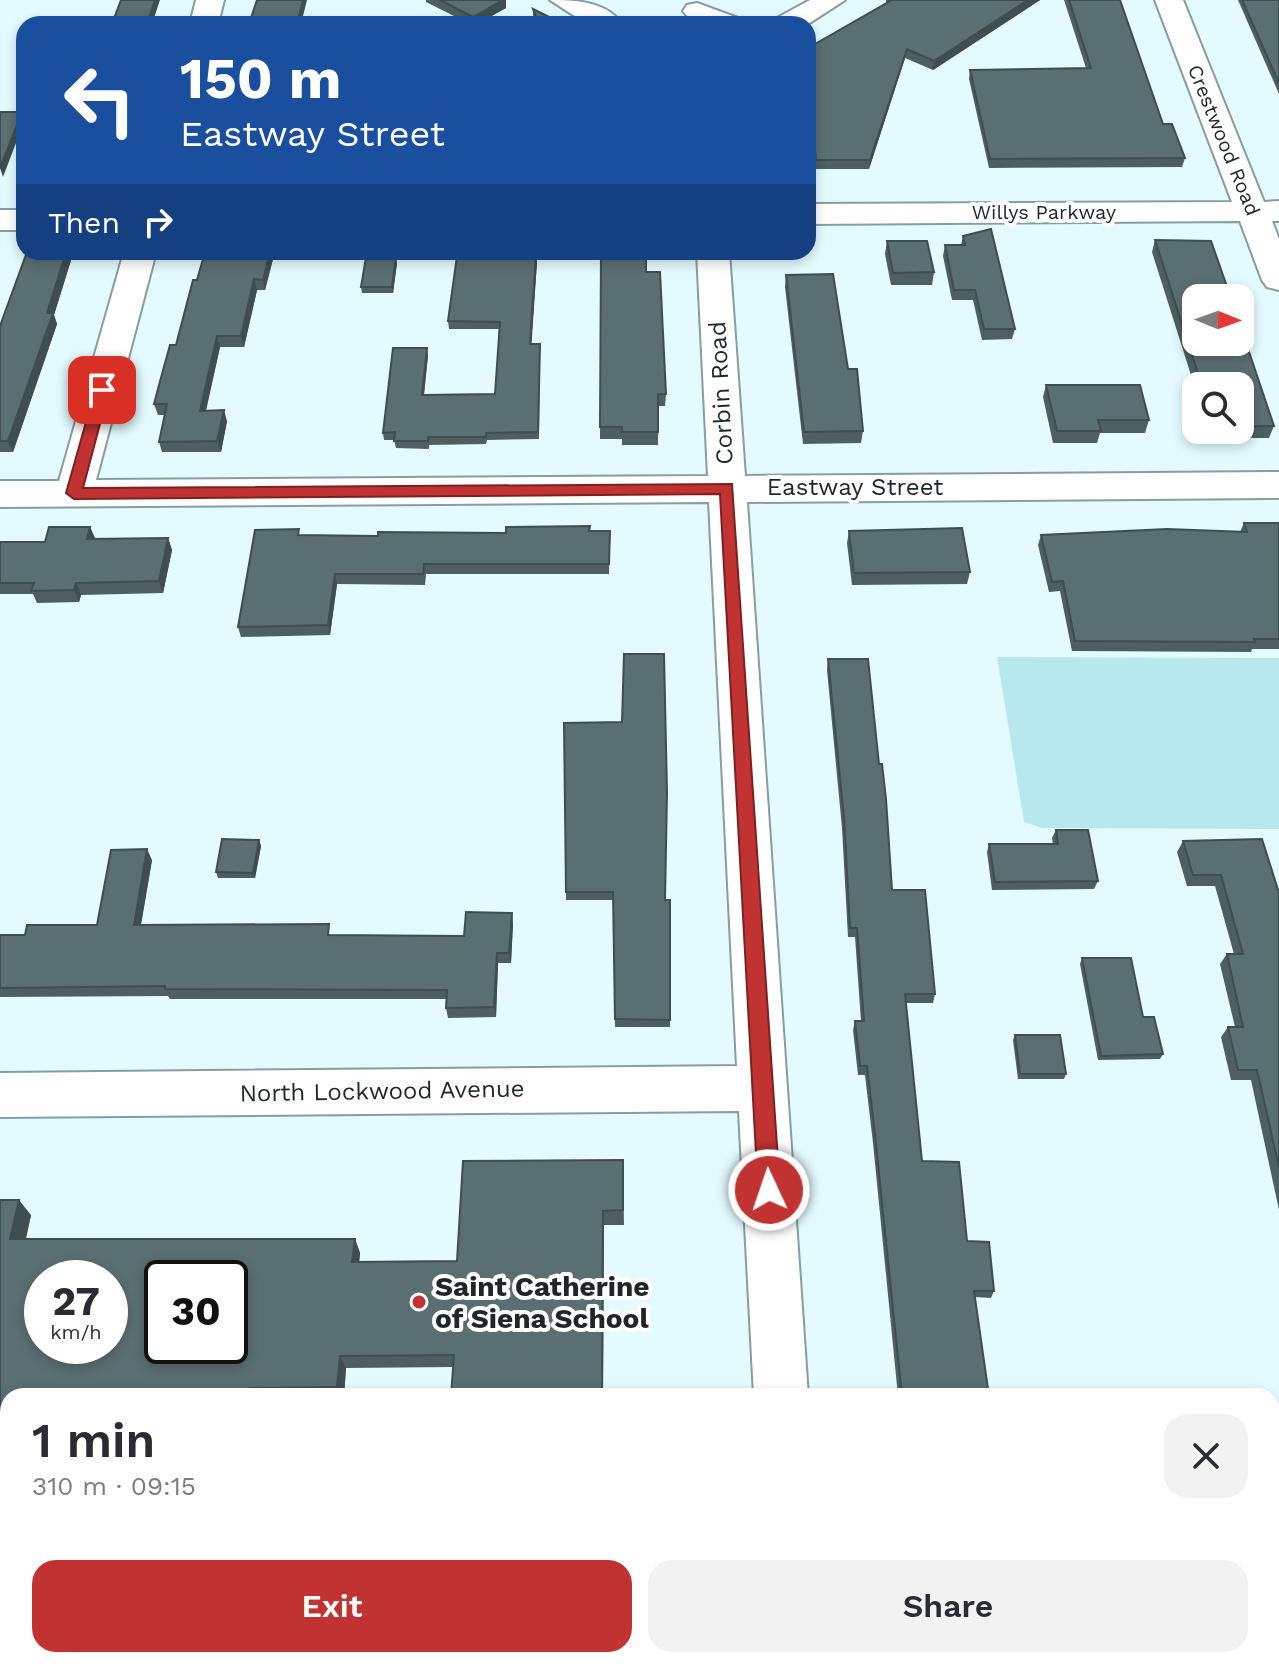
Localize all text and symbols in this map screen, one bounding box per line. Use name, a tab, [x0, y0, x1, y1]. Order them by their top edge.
text: 150 m	[180, 46, 342, 112]
icon: left	[48, 48, 152, 152]
street label: Crestwood Road	[1183, 61, 1265, 219]
text: Eastway Street	[180, 113, 445, 155]
icon: right	[136, 200, 180, 244]
street label: Willys Parkway	[972, 200, 1117, 224]
text: Then	[48, 205, 120, 240]
north arrow	[1182, 284, 1254, 356]
map controls	[1182, 284, 1254, 444]
street label: Corbin Road	[703, 321, 739, 465]
pin	[68, 356, 136, 424]
icon: arrive	[80, 368, 124, 412]
button: search	[1182, 372, 1254, 444]
street label: Eastway Street	[767, 473, 943, 501]
street label: North Lockwood Avenue	[239, 1075, 525, 1107]
position arrow	[727, 1148, 811, 1232]
speed limit sign: 30	[144, 1260, 248, 1364]
place label: Saint Catherine of Siena School	[435, 1270, 649, 1335]
text: 27	[52, 1278, 100, 1325]
marker: Saint Catherine of Siena School	[410, 1293, 428, 1311]
text: km/h	[50, 1320, 102, 1344]
text: 1 min	[32, 1412, 155, 1469]
button: close	[1164, 1414, 1248, 1498]
text: 310 m · 09:15	[32, 1471, 196, 1501]
button: Exit	[32, 1560, 632, 1652]
button: Share	[648, 1560, 1248, 1652]

